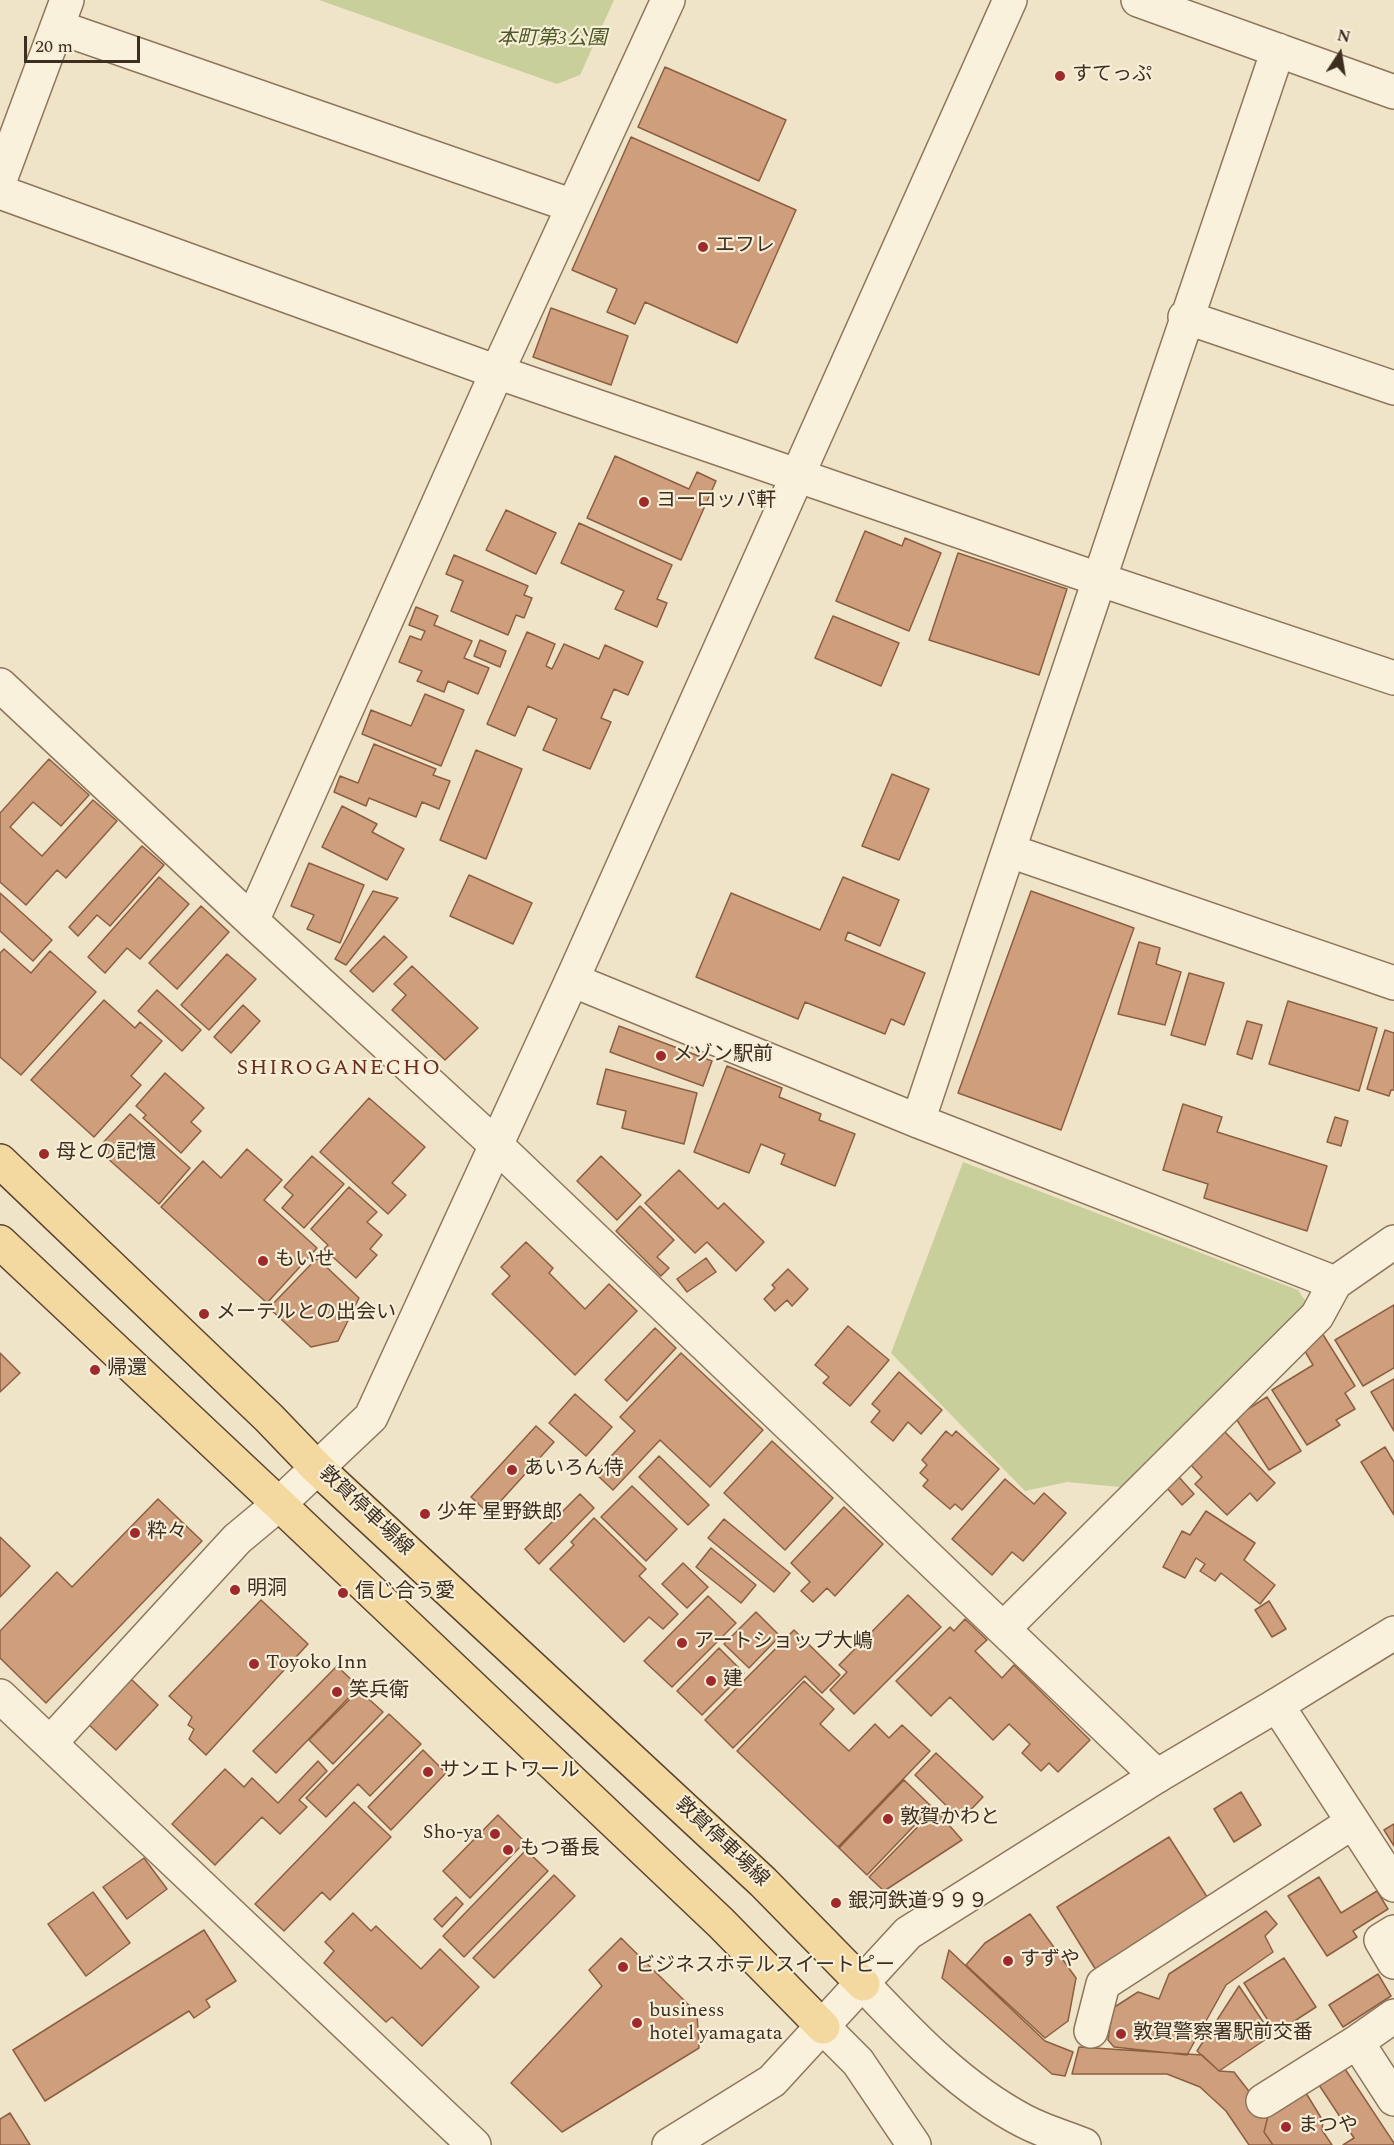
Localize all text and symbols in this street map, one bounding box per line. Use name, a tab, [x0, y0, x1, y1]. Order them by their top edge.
text: N	[1335, 23, 1353, 49]
scale bar	[27, 24, 142, 62]
north arrow	[1310, 24, 1370, 84]
park label: 本町第3公園	[497, 28, 607, 52]
text: 20 m	[35, 33, 73, 60]
place label: すてっぷ	[1072, 64, 1152, 88]
marker: すてっぷ	[1053, 69, 1067, 83]
place label: エフレ	[715, 235, 775, 259]
marker: エフレ	[696, 240, 710, 254]
place label: ヨーロッパ軒	[656, 490, 776, 514]
marker: ヨーロッパ軒	[637, 495, 651, 509]
place label: メゾン駅前	[673, 1044, 773, 1068]
marker: メゾン駅前	[654, 1049, 668, 1063]
district label: SHIROGANECHO	[237, 1057, 441, 1083]
place label: 母との記憶	[56, 1142, 156, 1166]
marker: 母との記憶	[37, 1147, 51, 1161]
place label: もいせ	[275, 1249, 335, 1273]
marker: もいせ	[256, 1254, 270, 1268]
place label: メーテルとの出会い	[216, 1302, 396, 1326]
marker: メーテルとの出会い	[197, 1307, 211, 1321]
place label: 帰還	[107, 1358, 147, 1382]
marker: 帰還	[88, 1363, 102, 1377]
place label: あいろん侍	[524, 1458, 624, 1482]
street label: 敦賀停車場線	[313, 1462, 417, 1562]
marker: あいろん侍	[505, 1463, 519, 1477]
place label: 少年 星野鉄郎	[437, 1502, 562, 1526]
marker: 少年 星野鉄郎	[418, 1507, 432, 1521]
place label: 粋々	[147, 1521, 187, 1545]
marker: 粋々	[128, 1526, 142, 1540]
place label: 明洞	[247, 1578, 287, 1602]
place label: 信じ合う愛	[355, 1581, 455, 1605]
marker: 明洞	[228, 1583, 242, 1597]
marker: 信じ合う愛	[336, 1586, 350, 1600]
place label: アートショップ大嶋	[694, 1631, 873, 1655]
marker: アートショップ大嶋	[675, 1636, 689, 1650]
place label: Toyoko Inn	[266, 1652, 367, 1676]
marker: Toyoko Inn	[247, 1657, 261, 1671]
place label: 建	[723, 1669, 743, 1693]
marker: 建	[704, 1674, 718, 1688]
place label: 笑兵衛	[349, 1680, 409, 1704]
marker: 笑兵衛	[330, 1685, 344, 1699]
place label: サンエトワール	[440, 1760, 580, 1784]
marker: サンエトワール	[421, 1765, 435, 1779]
street label: 敦賀停車場線	[669, 1793, 773, 1893]
place label: 敦賀かわと	[900, 1807, 1000, 1831]
marker: 敦賀かわと	[881, 1812, 895, 1826]
place label: Sho-ya	[423, 1822, 483, 1846]
marker: Sho-ya	[488, 1827, 502, 1841]
place label: もつ番長	[520, 1838, 600, 1862]
marker: もつ番長	[501, 1843, 515, 1857]
place label: 銀河鉄道９９９	[848, 1891, 988, 1915]
marker: 銀河鉄道９９９	[829, 1896, 843, 1910]
place label: すずや	[1020, 1949, 1080, 1973]
marker: すずや	[1001, 1954, 1015, 1968]
place label: ビジネスホテルスイートピー	[635, 1955, 895, 1979]
marker: ビジネスホテルスイートピー	[616, 1960, 630, 1974]
place label: business hotel yamagata	[649, 2000, 783, 2047]
marker: business hotel yamagata	[630, 2016, 644, 2030]
place label: 敦賀警察署駅前交番	[1133, 2022, 1313, 2046]
marker: 敦賀警察署駅前交番	[1114, 2027, 1128, 2041]
place label: まつや	[1298, 2115, 1358, 2139]
marker: まつや	[1279, 2120, 1293, 2134]

